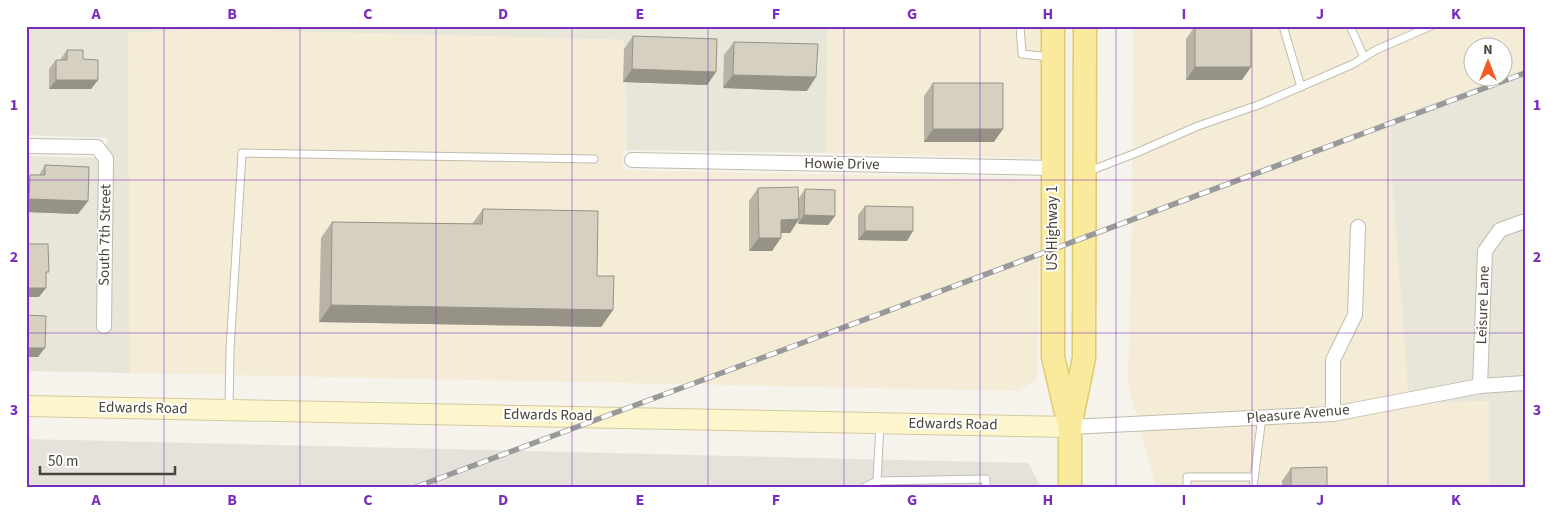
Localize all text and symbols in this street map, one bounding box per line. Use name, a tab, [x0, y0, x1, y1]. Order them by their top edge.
text: A	[90, 3, 101, 25]
text: B	[227, 3, 237, 25]
text: C	[363, 3, 373, 25]
text: D	[498, 3, 508, 25]
text: E	[636, 3, 644, 25]
text: F	[772, 3, 780, 25]
text: G	[907, 3, 917, 25]
text: H	[1043, 3, 1053, 25]
text: I	[1182, 3, 1186, 25]
text: J	[1316, 3, 1324, 25]
text: K	[1451, 3, 1461, 25]
north arrow	[1464, 38, 1514, 88]
text: N	[1483, 40, 1493, 60]
text: 1	[10, 94, 18, 116]
text: 1	[1533, 94, 1541, 116]
street label: Howie Drive	[804, 153, 880, 175]
street label: South 7th Street	[94, 184, 116, 286]
street label: US Highway 1	[1042, 185, 1063, 271]
text: 2	[10, 246, 18, 268]
text: 2	[1533, 246, 1541, 268]
street label: Leisure Lane	[1471, 265, 1495, 345]
street label: Edwards Road	[98, 397, 188, 419]
text: 3	[10, 399, 18, 421]
street label: Pleasure Avenue	[1246, 399, 1350, 429]
text: 3	[1533, 399, 1541, 421]
street label: Edwards Road	[503, 404, 593, 426]
street label: Edwards Road	[908, 413, 998, 435]
scale bar	[40, 443, 175, 475]
text: 50 m	[48, 451, 78, 472]
text: A	[90, 489, 101, 511]
text: B	[227, 489, 237, 511]
text: C	[363, 489, 373, 511]
text: D	[498, 489, 508, 511]
text: E	[636, 489, 644, 511]
text: F	[772, 489, 780, 511]
text: G	[907, 489, 917, 511]
text: H	[1043, 489, 1053, 511]
text: I	[1182, 489, 1186, 511]
text: J	[1316, 489, 1324, 511]
text: K	[1451, 489, 1461, 511]

